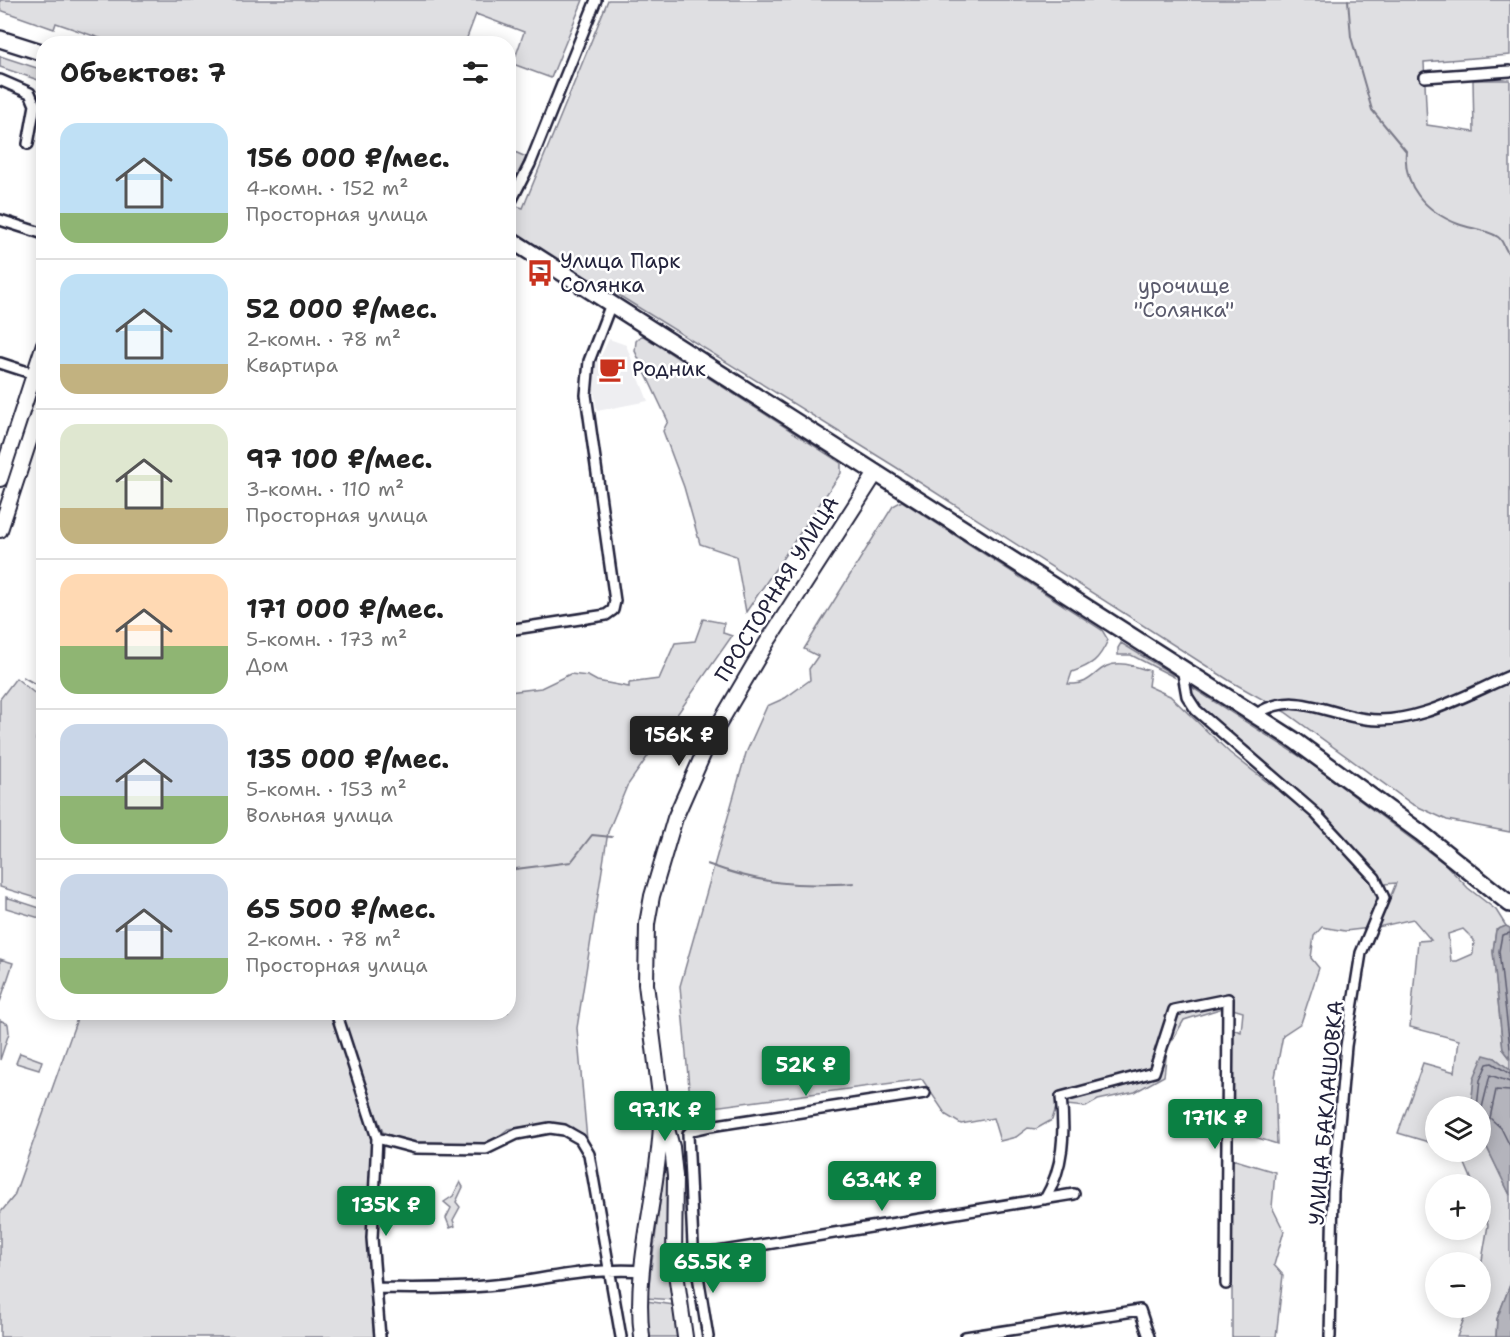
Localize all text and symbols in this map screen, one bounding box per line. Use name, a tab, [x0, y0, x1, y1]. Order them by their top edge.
text: Объектов: 7	[60, 55, 226, 90]
icon: filters	[459, 56, 492, 89]
text: 156 000 ₽/мес.	[246, 140, 450, 175]
icon: home	[108, 147, 180, 219]
text: 4-комн. · 152 m²	[246, 175, 408, 201]
text: Просторная улица	[246, 201, 428, 227]
place label: Улица Парк Солянка	[560, 247, 680, 299]
bus stop icon: Улица Парк Солянка	[525, 258, 555, 288]
park label: урочище "Солянка"	[1134, 272, 1234, 324]
text: 52 000 ₽/мес.	[246, 291, 437, 326]
icon: home	[108, 298, 180, 370]
text: 2-комн. · 78 m²	[246, 326, 401, 352]
text: Квартира	[246, 352, 338, 378]
cafe icon: Родник	[597, 354, 627, 384]
place label: Родник	[632, 355, 706, 383]
text: 97 100 ₽/мес.	[246, 441, 433, 476]
icon: home	[108, 448, 180, 520]
text: 3-комн. · 110 m²	[246, 476, 404, 502]
street label: ПРОСТОРНАЯ УЛИЦА	[708, 491, 846, 687]
text: Просторная улица	[246, 502, 428, 528]
text: 171 000 ₽/мес.	[246, 591, 444, 626]
icon: home	[108, 598, 180, 670]
text: 5-комн. · 173 m²	[246, 626, 407, 652]
text: Дом	[246, 652, 288, 678]
pin: 156K ₽	[630, 716, 728, 767]
text: 156K ₽	[644, 722, 714, 748]
text: 135 000 ₽/мес.	[246, 741, 449, 776]
icon: home	[108, 748, 180, 820]
text: 5-комн. · 153 m²	[246, 776, 407, 802]
text: Вольная улица	[246, 802, 393, 828]
text: 65 500 ₽/мес.	[246, 891, 436, 926]
icon: home	[108, 898, 180, 970]
text: 2-комн. · 78 m²	[246, 926, 401, 952]
text: Просторная улица	[246, 952, 428, 978]
street label: УЛИЦА БАКЛАШОВКА	[1302, 999, 1350, 1227]
pin: 52K ₽	[764, 1046, 848, 1097]
text: 52K ₽	[776, 1052, 836, 1078]
pin: 97.1K ₽	[610, 1091, 720, 1142]
map controls	[1425, 1096, 1491, 1318]
button: layers	[1425, 1096, 1491, 1162]
text: 97.1K ₽	[628, 1097, 702, 1123]
pin: 171K ₽	[1166, 1099, 1264, 1150]
text: 171K ₽	[1182, 1105, 1248, 1131]
pin: 63.4K ₽	[827, 1161, 937, 1212]
text: 63.4K ₽	[842, 1167, 922, 1193]
button: +	[1425, 1174, 1491, 1240]
pin: 135K ₽	[337, 1186, 435, 1237]
text: 135K ₽	[351, 1192, 421, 1218]
pin: 65.5K ₽	[658, 1243, 768, 1294]
text: 65.5K ₽	[674, 1249, 752, 1275]
button: −	[1425, 1252, 1491, 1318]

